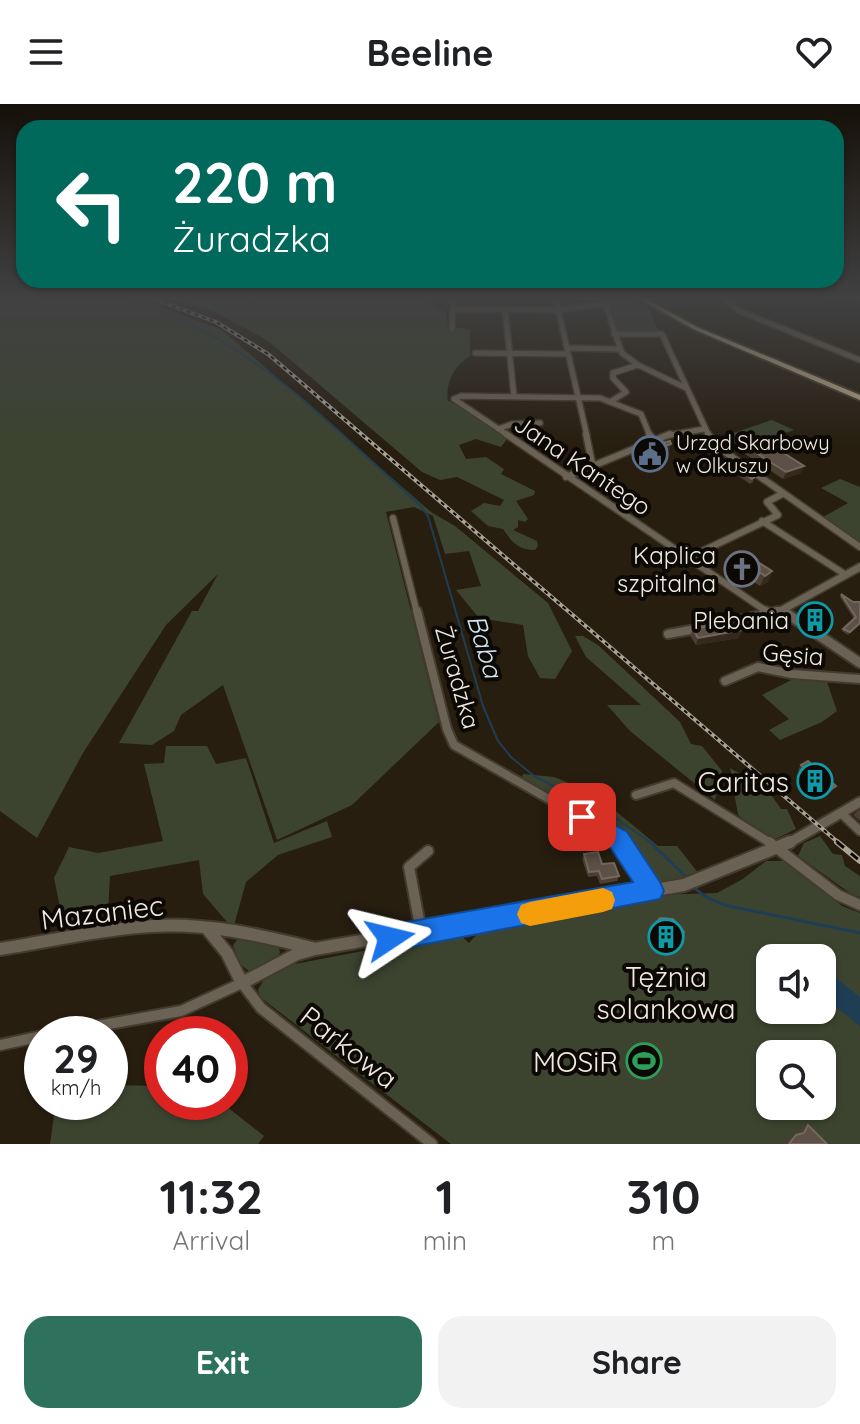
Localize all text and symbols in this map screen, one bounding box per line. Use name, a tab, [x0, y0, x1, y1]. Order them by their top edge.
icon: menu	[24, 30, 68, 74]
text: Beeline	[367, 30, 493, 75]
icon: heart	[792, 30, 836, 74]
text: 220 m	[172, 147, 337, 217]
icon: left	[40, 152, 144, 256]
text: Żuradzka	[172, 216, 331, 261]
street label: Jana Kantego	[509, 408, 657, 522]
place label: Urząd Skarbowy w Olkuszu	[676, 430, 830, 478]
public building icon: Urząd Skarbowy w Olkuszu	[631, 435, 669, 473]
place label: Kaplica szpitalna	[617, 540, 716, 598]
church icon: Kaplica szpitalna	[723, 550, 761, 588]
building icon: Plebania	[796, 601, 834, 639]
place label: Plebania	[693, 605, 789, 635]
water label: Baba	[460, 610, 511, 683]
street label: Żuradzka	[429, 622, 487, 732]
street label: Gęsia	[761, 636, 825, 672]
building icon: Caritas	[796, 762, 834, 800]
place label: Caritas	[697, 764, 789, 799]
pin	[548, 783, 616, 851]
icon: arrive	[560, 795, 604, 839]
street label: Mazaniec	[39, 887, 165, 937]
position arrow	[348, 896, 432, 980]
building icon: Tężnia solankowa	[647, 918, 685, 956]
map controls	[756, 944, 836, 1120]
button: sound	[756, 944, 836, 1024]
place label: Tężnia solankowa	[596, 959, 736, 1026]
street label: Parkowa	[293, 998, 405, 1096]
speed limit sign: 40	[144, 1016, 248, 1120]
text: 29	[53, 1033, 99, 1083]
button: search	[756, 1040, 836, 1120]
sports icon: MOSiR	[625, 1042, 663, 1080]
place label: MOSiR	[533, 1044, 618, 1079]
text: km/h	[51, 1075, 101, 1100]
text: 11:32	[160, 1166, 263, 1226]
text: 1	[435, 1166, 454, 1226]
text: 310	[627, 1166, 700, 1226]
text: Arrival	[172, 1224, 250, 1257]
text: min	[423, 1224, 467, 1257]
text: m	[652, 1224, 675, 1257]
button: Exit	[24, 1316, 422, 1408]
button: Share	[438, 1316, 836, 1408]

